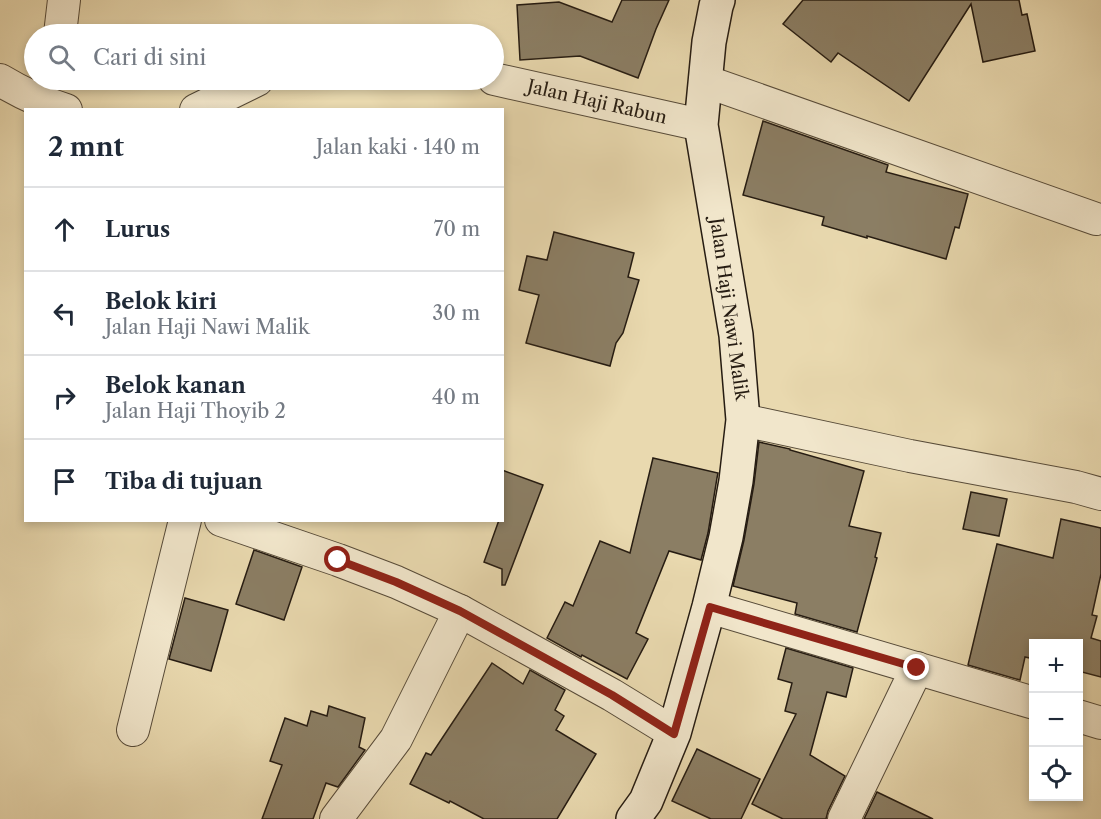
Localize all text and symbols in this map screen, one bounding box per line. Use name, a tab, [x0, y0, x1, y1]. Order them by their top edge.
search box	[24, 24, 504, 90]
icon: search	[45, 41, 78, 74]
text: Cari di sini	[93, 44, 206, 71]
street label: Jalan Haji Rabun	[522, 75, 669, 129]
text: 2 mnt	[48, 131, 124, 163]
text: Jalan kaki · 140 m	[316, 135, 480, 159]
icon: ahead	[48, 213, 81, 246]
street label: Jalan Haji Nawi Malik	[705, 213, 753, 403]
text: Lurus	[105, 216, 170, 243]
text: 70 m	[434, 217, 480, 241]
text: Belok kiri	[105, 288, 217, 315]
icon: left	[48, 297, 81, 330]
text: 30 m	[432, 301, 480, 325]
text: Jalan Haji Nawi Malik	[105, 315, 310, 339]
text: Belok kanan	[105, 372, 246, 399]
icon: right	[48, 381, 81, 414]
text: 40 m	[432, 385, 480, 409]
text: Jalan Haji Thoyib 2	[105, 399, 286, 423]
icon: arrive	[48, 465, 81, 498]
text: Tiba di tujuan	[105, 468, 263, 495]
route start	[324, 546, 350, 572]
map controls	[1029, 639, 1083, 801]
button: +	[1029, 639, 1083, 693]
route end	[903, 654, 929, 680]
button: −	[1029, 693, 1083, 747]
button: locate	[1029, 747, 1083, 801]

